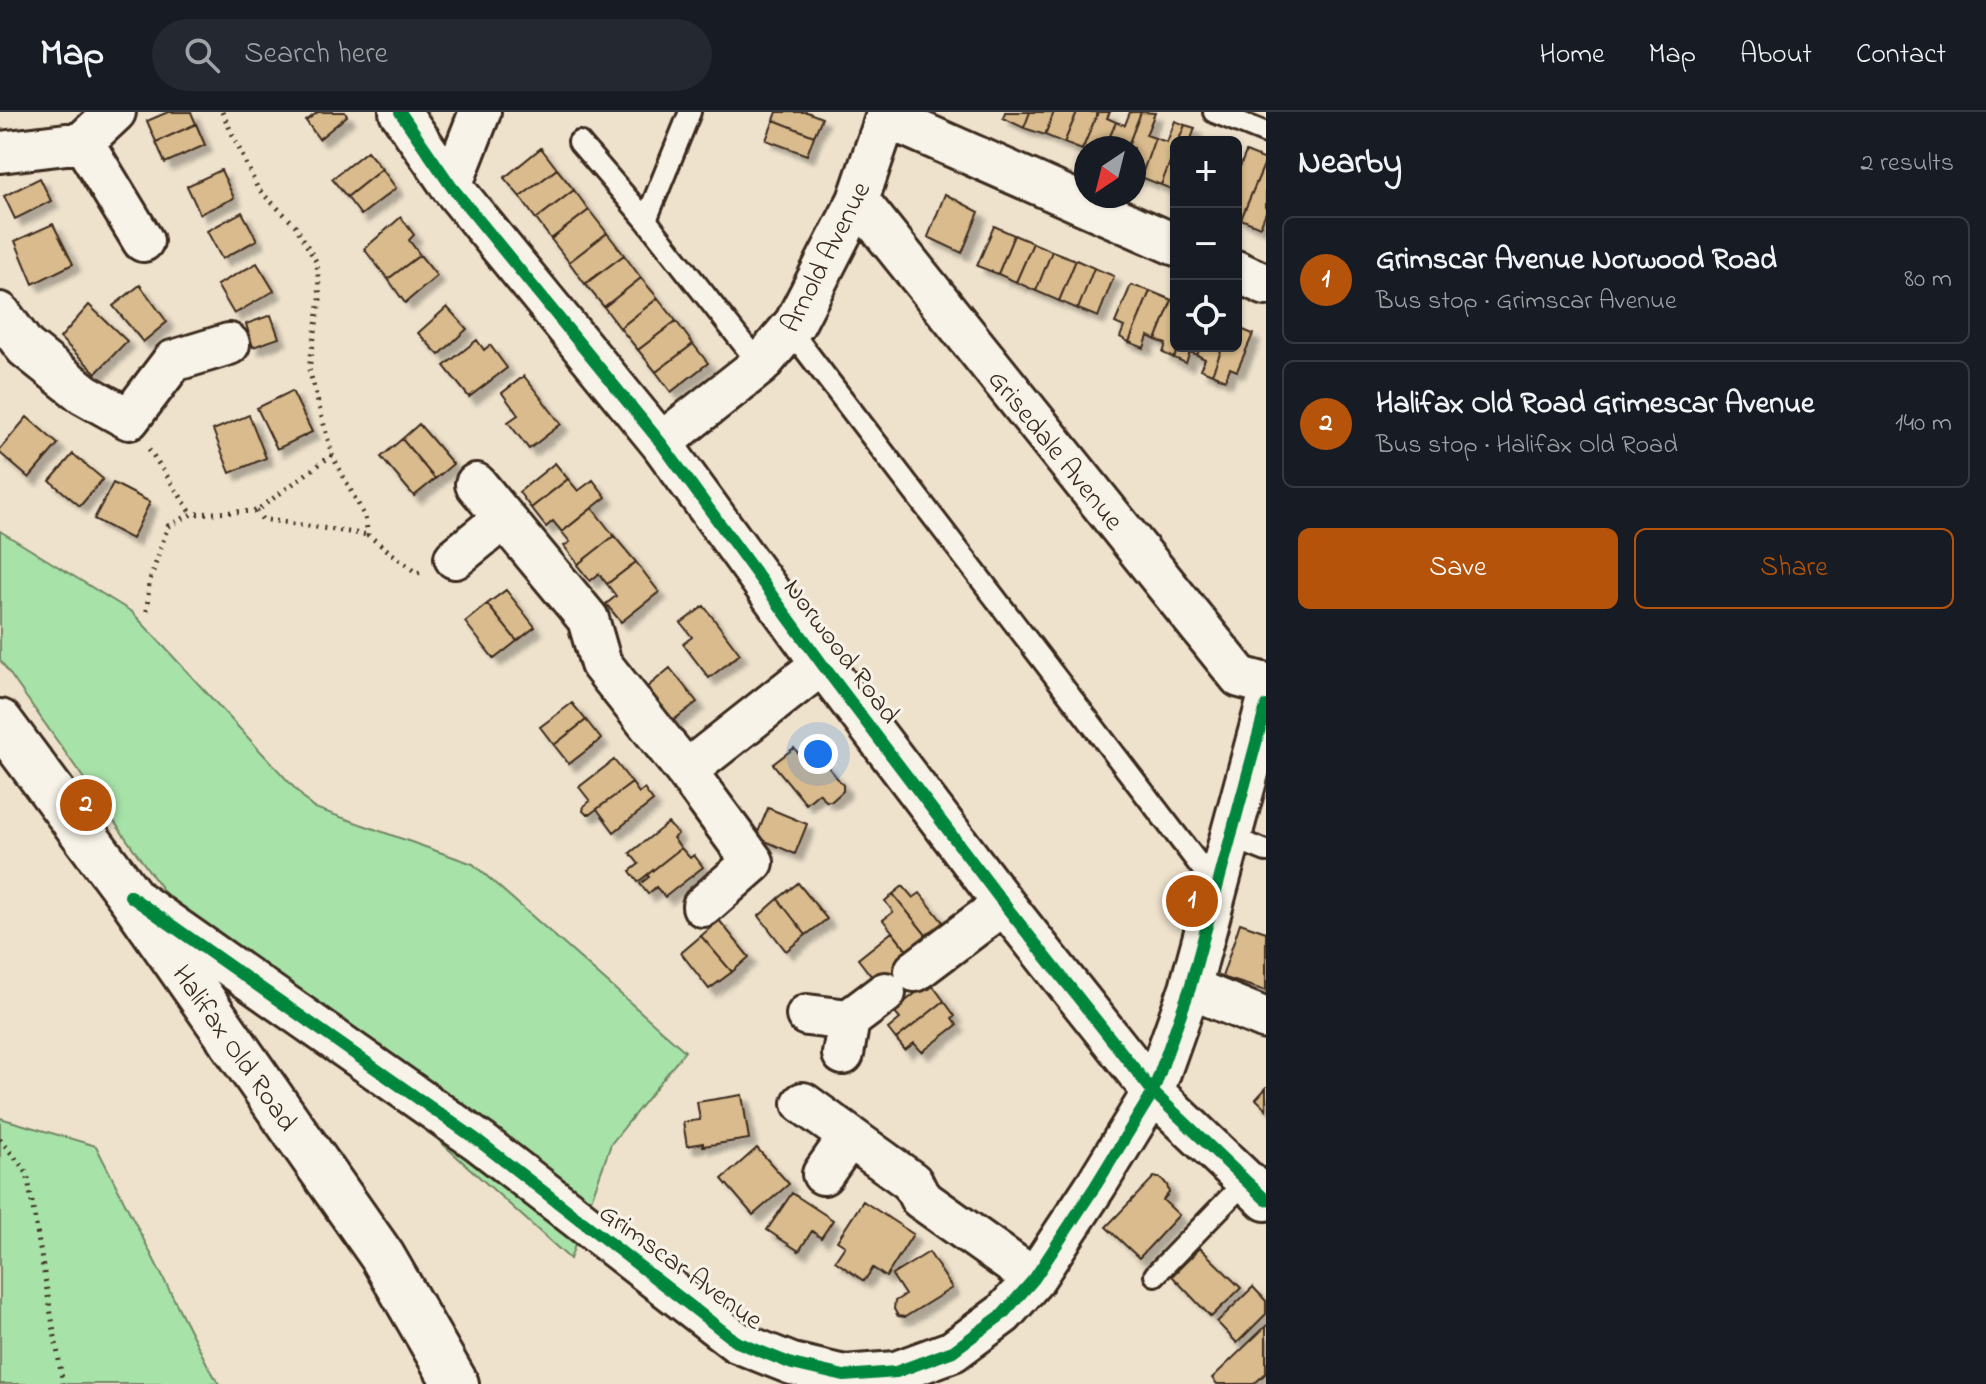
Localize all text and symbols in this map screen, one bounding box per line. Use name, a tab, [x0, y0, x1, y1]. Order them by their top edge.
search box	[152, 19, 712, 91]
text: Map	[40, 27, 104, 83]
icon: search	[180, 33, 224, 77]
text: Search here	[244, 33, 388, 77]
text: Home	[1539, 35, 1605, 76]
text: Map	[1649, 35, 1696, 76]
text: About	[1740, 35, 1812, 76]
text: Contact	[1856, 35, 1946, 76]
north arrow	[1074, 136, 1146, 208]
map controls	[1170, 136, 1242, 352]
button: +	[1170, 136, 1242, 208]
text: Nearby	[1298, 139, 1402, 189]
text: 2 results	[1861, 145, 1954, 183]
street label: Arnold Avenue	[771, 175, 883, 340]
button: −	[1170, 208, 1242, 280]
text: Grimscar Avenue Norwood Road	[1376, 239, 1777, 283]
text: 1	[1322, 261, 1330, 299]
text: 80 m	[1904, 261, 1952, 299]
button: locate	[1170, 280, 1242, 352]
text: Bus stop · Grimscar Avenue	[1376, 283, 1677, 321]
street label: Grisedale Avenue	[976, 362, 1132, 541]
text: Halifax Old Road Grimescar Avenue	[1376, 383, 1815, 427]
text: 2	[1320, 405, 1332, 443]
text: 140 m	[1895, 405, 1952, 443]
text: Bus stop · Halifax Old Road	[1376, 427, 1678, 465]
button: Save	[1298, 528, 1618, 609]
button: Share	[1634, 528, 1954, 609]
street label: Norwood Road	[772, 571, 909, 734]
your location	[798, 734, 838, 774]
pin: 2	[60, 775, 112, 835]
pin: 1	[1166, 871, 1218, 931]
street label: Halifax Old Road	[160, 957, 306, 1141]
street label: Grimscar Avenue	[589, 1194, 771, 1342]

